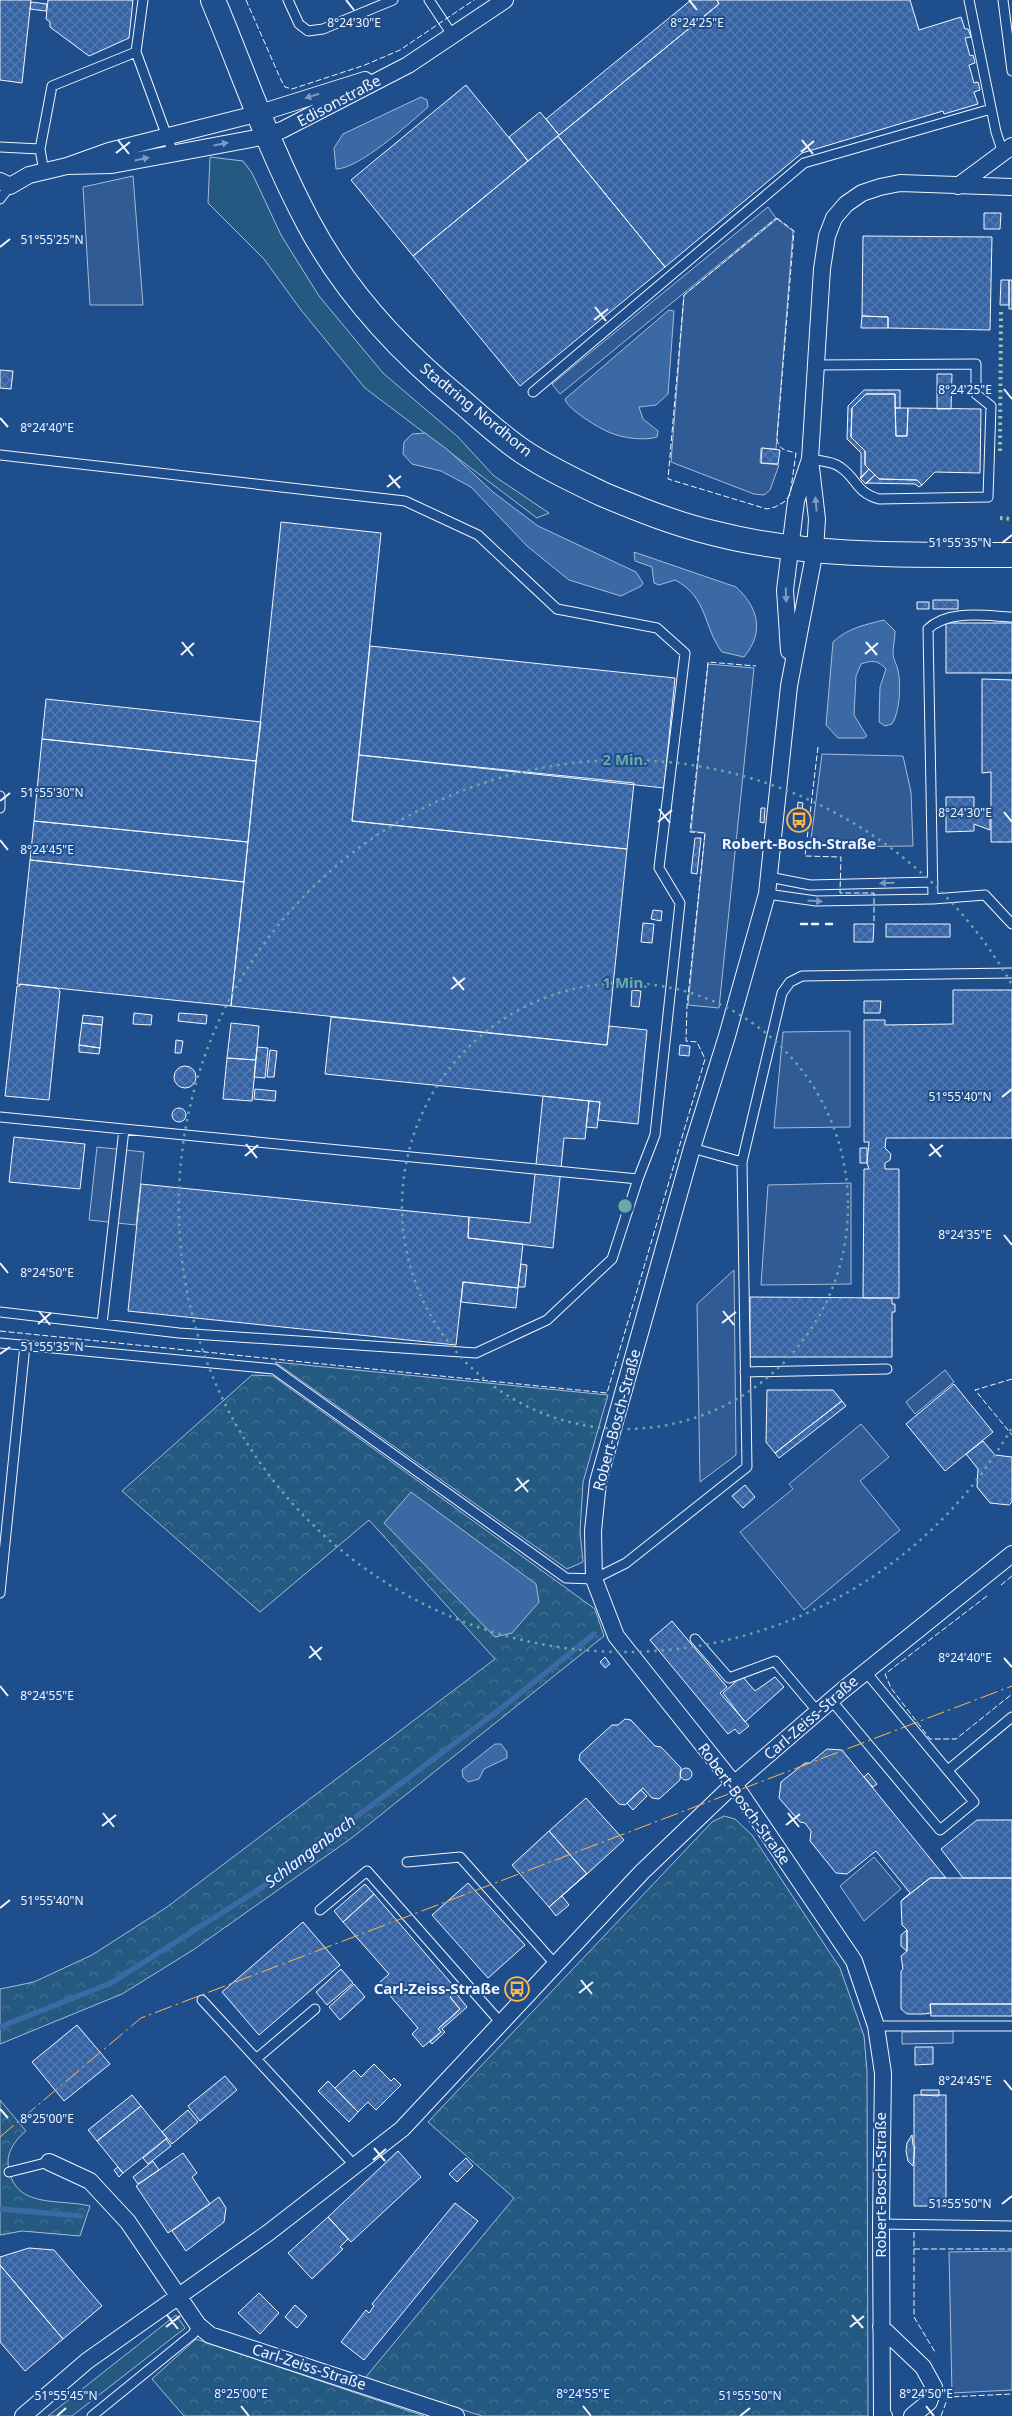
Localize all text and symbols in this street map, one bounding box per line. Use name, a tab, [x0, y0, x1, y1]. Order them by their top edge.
text: 8°24'30"E	[327, 14, 381, 31]
text: 8°24'25"E	[670, 14, 724, 31]
street label: Edisonstraße	[293, 70, 384, 130]
one-way arrow	[304, 93, 319, 101]
one-way arrow	[213, 139, 229, 147]
one-way arrow	[135, 155, 150, 163]
text: 51°55'25"N	[20, 231, 84, 248]
street label: Stadtring Nordhorn	[416, 358, 537, 461]
text: 8°24'25"E	[938, 381, 992, 398]
text: 8°24'40"E	[20, 419, 74, 436]
one-way arrow	[812, 496, 820, 512]
text: 51°55'35"N	[928, 534, 992, 551]
one-way arrow	[782, 588, 790, 604]
text: 2 Min.	[602, 749, 648, 769]
text: 51°55'30"N	[20, 784, 84, 801]
text: 8°24'30"E	[938, 804, 992, 821]
bus stop icon: Robert-Bosch-Straße	[786, 807, 812, 833]
place label: Robert-Bosch-Straße	[722, 833, 876, 853]
text: 8°24'45"E	[20, 841, 74, 858]
one-way arrow	[878, 880, 894, 888]
one-way arrow	[807, 897, 823, 905]
text: 1 Min.	[602, 972, 648, 992]
text: 51°55'40"N	[928, 1088, 992, 1105]
centre of rings	[616, 1197, 634, 1215]
text: 8°24'35"E	[938, 1226, 992, 1243]
text: 8°24'50"E	[20, 1264, 74, 1281]
text: 51°55'35"N	[20, 1338, 84, 1355]
street label: Robert-Bosch-Straße	[588, 1347, 645, 1493]
text: 8°24'40"E	[938, 1649, 992, 1666]
street label: Carl-Zeiss-Straße	[759, 1671, 862, 1764]
text: 8°24'55"E	[20, 1687, 74, 1704]
street label: Robert-Bosch-Straße	[694, 1739, 796, 1868]
water label: Schlangenbach	[260, 1810, 360, 1892]
text: 51°55'40"N	[20, 1892, 84, 1909]
bus stop icon: Carl-Zeiss-Straße	[504, 1976, 530, 2002]
place label: Carl-Zeiss-Straße	[374, 1978, 500, 1998]
text: 8°24'45"E	[938, 2072, 992, 2089]
text: 8°25'00"E	[20, 2110, 74, 2127]
street label: Robert-Bosch-Straße	[870, 2112, 890, 2258]
text: 51°55'50"N	[928, 2195, 992, 2212]
street label: Carl-Zeiss-Straße	[250, 2338, 369, 2394]
text: 8°25'00"E	[214, 2385, 268, 2402]
text: 8°24'55"E	[556, 2385, 610, 2402]
text: 8°24'50"E	[899, 2385, 953, 2402]
text: 51°55'45"N	[34, 2387, 98, 2404]
text: 51°55'50"N	[718, 2387, 782, 2404]

